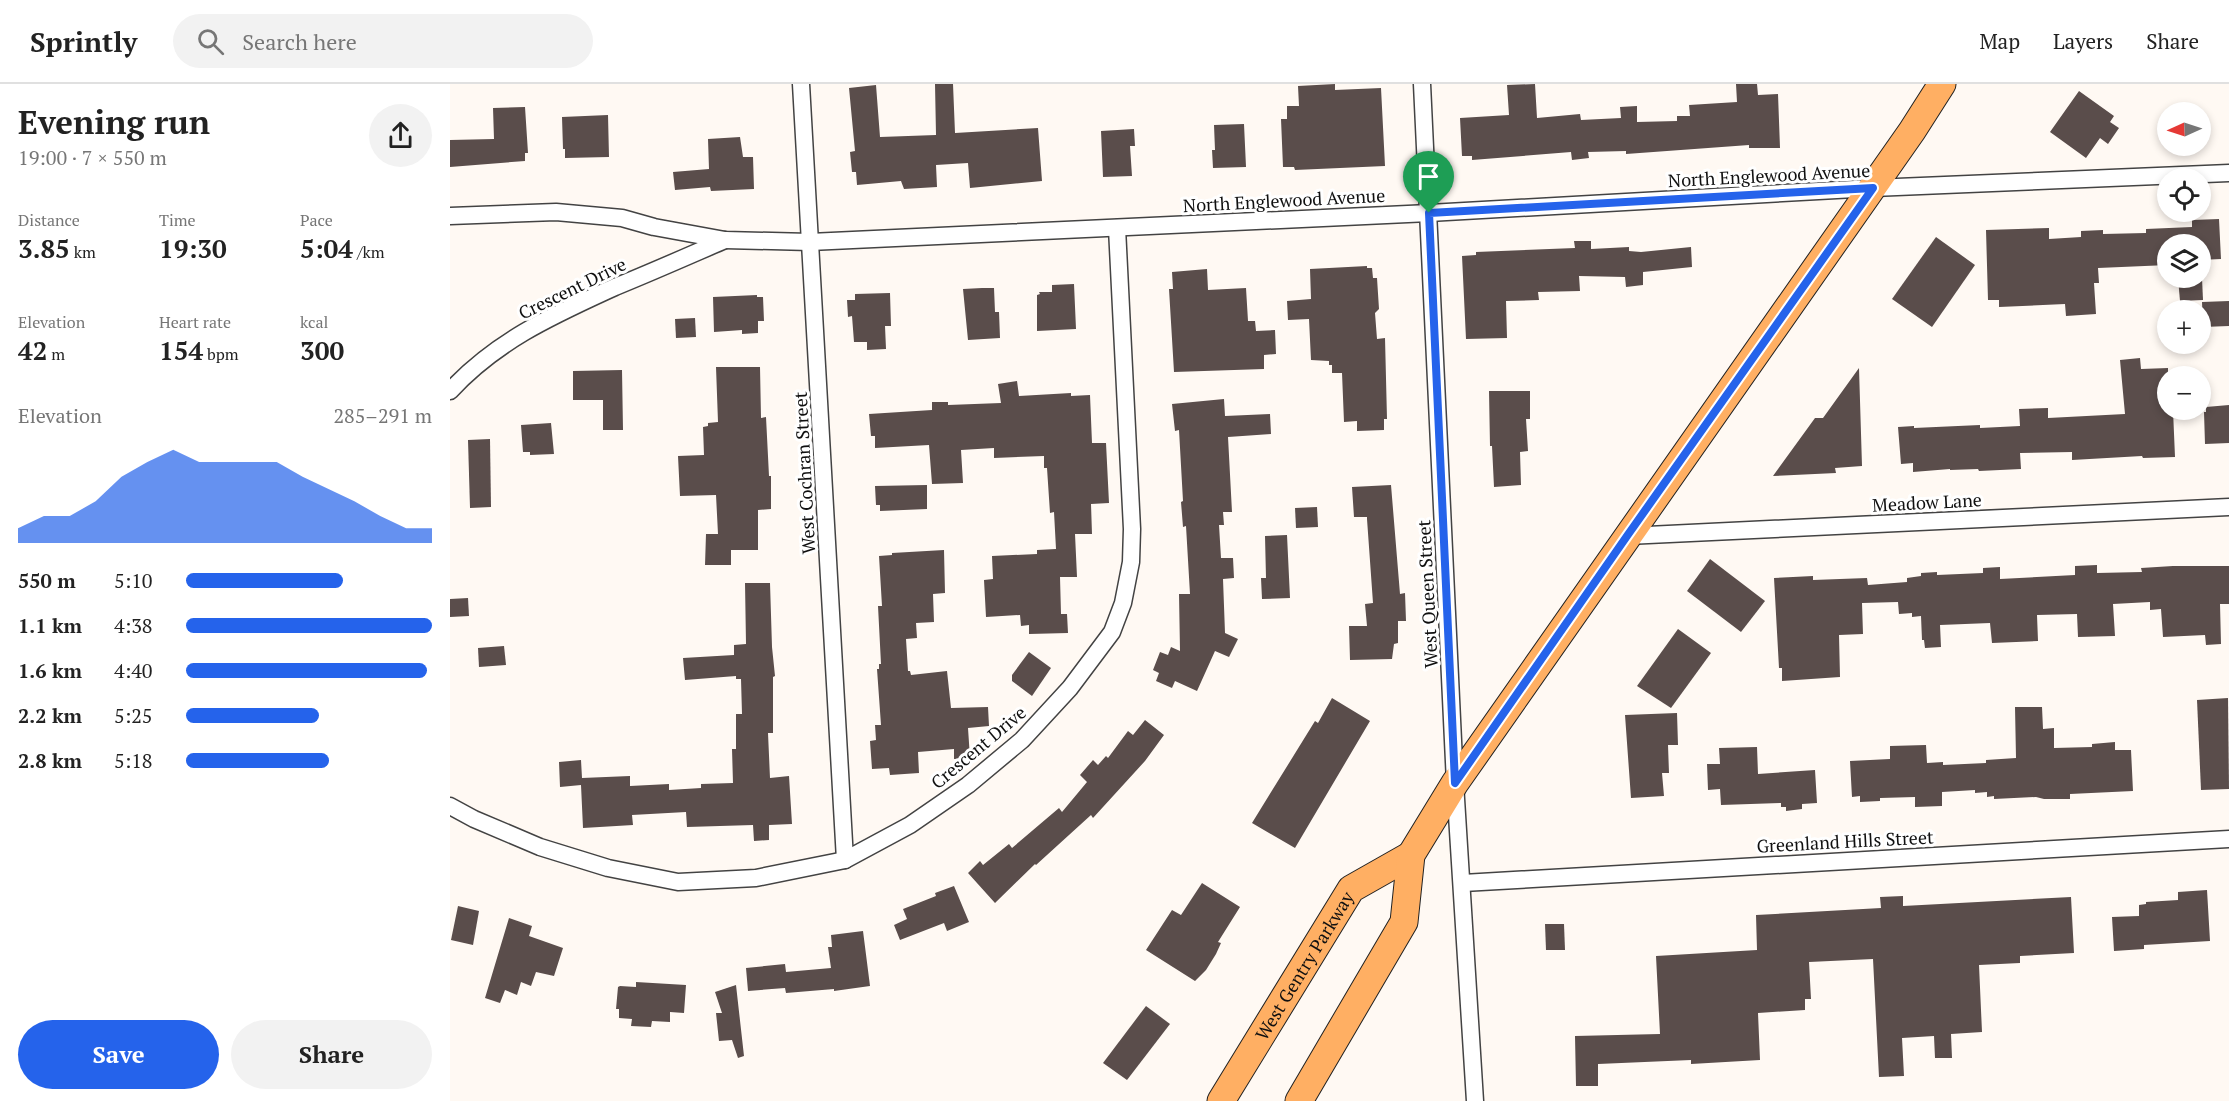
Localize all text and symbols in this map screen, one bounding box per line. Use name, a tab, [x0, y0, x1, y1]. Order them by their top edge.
search box	[173, 14, 593, 68]
text: Sprintly	[30, 23, 137, 60]
icon: search	[194, 25, 227, 58]
text: Search here	[242, 27, 357, 56]
text: Map	[1979, 27, 2020, 55]
text: Layers	[2053, 27, 2113, 55]
text: Share	[2146, 27, 2199, 55]
text: Evening run	[18, 100, 210, 143]
north arrow	[2157, 102, 2211, 156]
map controls	[2157, 102, 2211, 420]
button: share	[369, 104, 432, 167]
text: 19:00 · 7 × 550 m	[18, 144, 167, 171]
pin	[1403, 151, 1454, 213]
street label: North Englewood Avenue	[1667, 158, 1871, 192]
icon: arrive	[1412, 160, 1445, 193]
button: locate	[2157, 168, 2211, 222]
street label: North Englewood Avenue	[1182, 183, 1386, 217]
text: Distance	[18, 209, 80, 231]
text: Time	[159, 209, 196, 231]
text: Pace	[300, 209, 333, 231]
text: 3.85	[18, 231, 70, 265]
text: 19:30	[159, 231, 227, 265]
text: 5:04	[300, 231, 353, 265]
button: layers	[2157, 234, 2211, 288]
text: km	[70, 241, 96, 263]
text: /km	[353, 241, 384, 263]
street label: Crescent Drive	[514, 252, 630, 324]
button: +	[2157, 300, 2211, 354]
text: Elevation	[18, 311, 85, 333]
text: Heart rate	[159, 311, 231, 333]
text: kcal	[300, 311, 328, 333]
text: 42	[18, 333, 47, 367]
text: 154	[159, 333, 203, 367]
text: 300	[300, 333, 344, 367]
text: m	[47, 343, 65, 365]
text: bpm	[203, 343, 239, 365]
button: −	[2157, 366, 2211, 420]
street label: West Cochran Street	[788, 391, 820, 555]
text: Elevation	[18, 402, 102, 429]
text: 285–291 m	[333, 402, 432, 429]
street label: Meadow Lane	[1872, 487, 1982, 517]
street label: West Queen Street	[1411, 519, 1443, 669]
text: 550 m	[18, 567, 76, 594]
text: 5:10	[114, 567, 153, 594]
text: 1.1 km	[18, 612, 82, 639]
text: 4:38	[114, 612, 153, 639]
text: 1.6 km	[18, 657, 82, 684]
text: 4:40	[114, 657, 153, 684]
street label: Crescent Drive	[925, 700, 1031, 794]
text: 2.2 km	[18, 702, 82, 729]
text: 5:25	[114, 702, 153, 729]
text: 2.8 km	[18, 747, 82, 774]
text: 5:18	[114, 747, 153, 774]
street label: Greenland Hills Street	[1756, 824, 1934, 858]
street label: West Gentry Parkway	[1249, 886, 1359, 1044]
button: Save	[18, 1020, 219, 1089]
button: Share	[231, 1020, 432, 1089]

